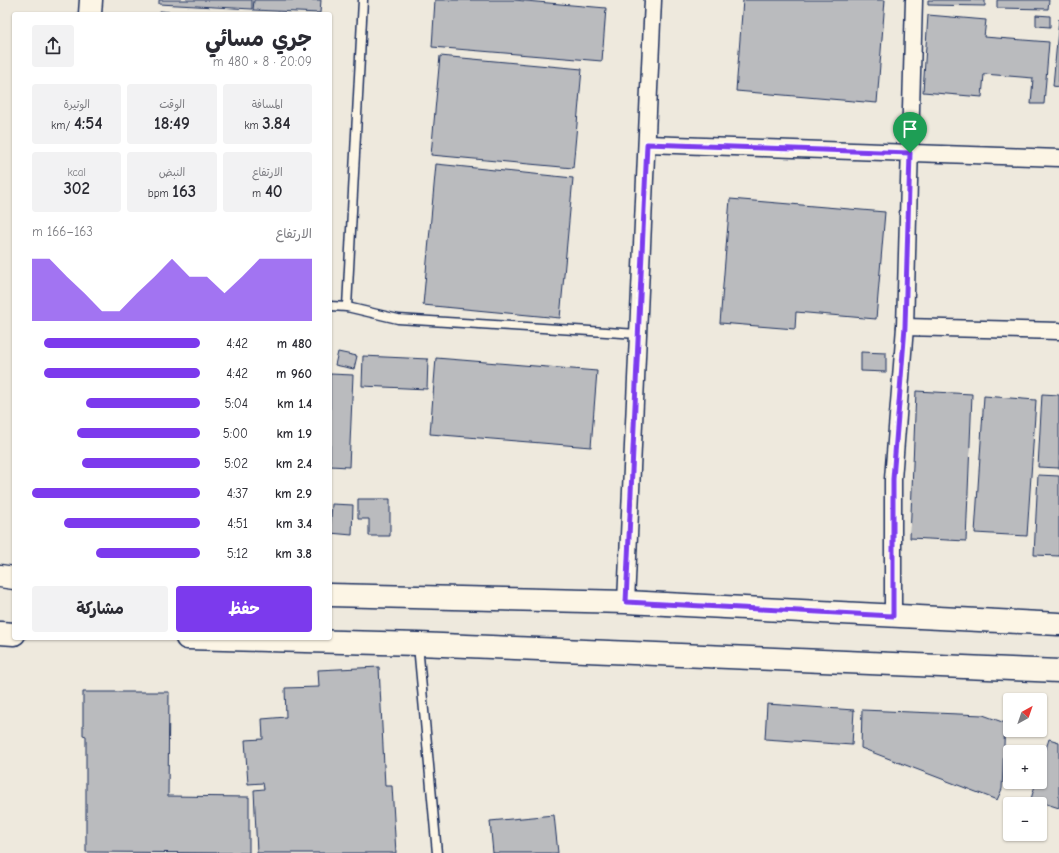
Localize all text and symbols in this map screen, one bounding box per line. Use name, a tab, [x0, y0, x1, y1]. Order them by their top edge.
button: share	[32, 25, 74, 67]
text: جري مسائي	[205, 26, 312, 52]
text: 20:09 · 8 × 480 m	[213, 54, 312, 69]
text: الوتيرة	[63, 98, 90, 111]
text: الوقت	[159, 98, 185, 111]
text: المسافة	[252, 98, 283, 111]
pin	[893, 112, 927, 153]
text: 4:54	[74, 114, 102, 133]
text: 18:49	[154, 114, 190, 133]
text: 3.84	[262, 114, 290, 133]
icon: arrive	[899, 118, 921, 140]
text: /km	[51, 119, 74, 132]
text: km	[244, 119, 262, 132]
text: kcal	[67, 166, 86, 179]
text: النبض	[159, 166, 185, 179]
text: الارتفاع	[252, 166, 283, 179]
text: 302	[63, 179, 90, 198]
text: 163	[172, 182, 196, 201]
text: 40	[265, 182, 283, 201]
text: bpm	[148, 187, 172, 200]
text: m	[252, 187, 265, 200]
text: 163–166 m	[32, 224, 93, 239]
text: الارتفاع	[276, 226, 312, 241]
text: 4:42	[226, 336, 248, 351]
text: 480 m	[277, 336, 312, 351]
text: 4:42	[226, 366, 248, 381]
text: 960 m	[276, 366, 312, 381]
text: 5:04	[224, 396, 248, 411]
text: 1.4 km	[277, 396, 312, 411]
text: 5:00	[223, 426, 248, 441]
text: 1.9 km	[276, 426, 312, 441]
text: 5:02	[224, 456, 248, 471]
text: 2.4 km	[276, 456, 312, 471]
text: 4:37	[227, 486, 248, 501]
text: 2.9 km	[275, 486, 312, 501]
text: 4:51	[227, 516, 248, 531]
text: 3.4 km	[276, 516, 312, 531]
text: 5:12	[227, 546, 248, 561]
text: 3.8 km	[275, 546, 312, 561]
button: مشاركة	[32, 586, 168, 632]
button: حفظ	[176, 586, 312, 632]
north arrow	[1003, 693, 1047, 737]
map controls	[1003, 693, 1047, 841]
button: +	[1003, 745, 1047, 789]
button: −	[1003, 797, 1047, 841]

